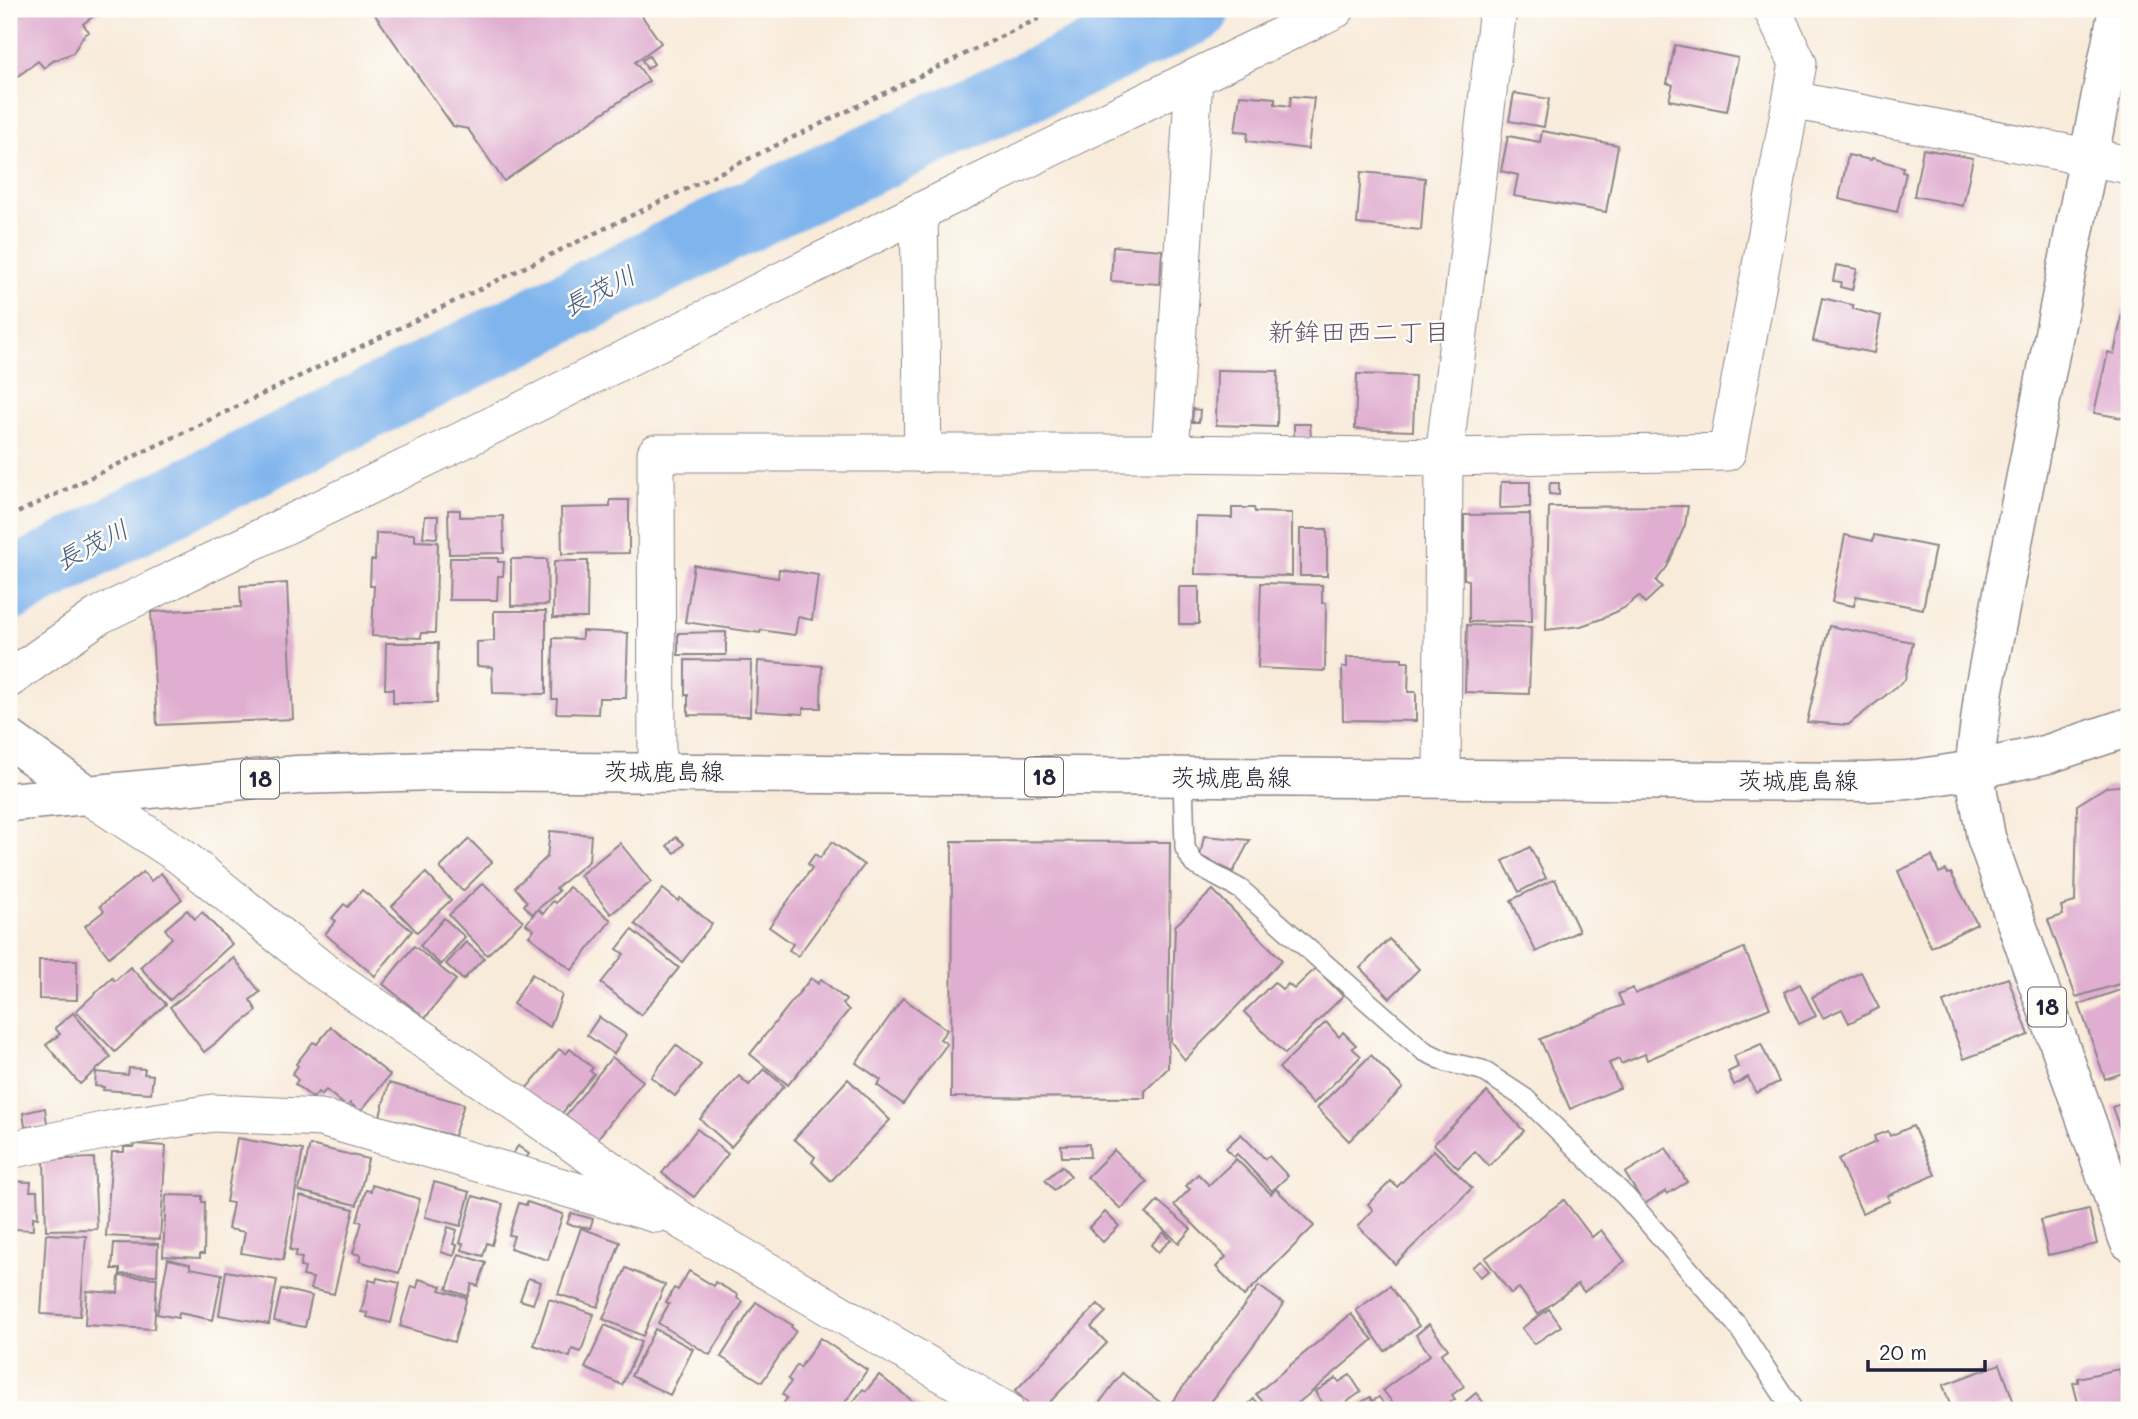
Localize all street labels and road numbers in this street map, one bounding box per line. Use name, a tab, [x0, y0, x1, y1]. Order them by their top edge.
street label: 茨城鹿島線	[604, 755, 724, 786]
road number: 18	[1025, 758, 1063, 796]
road number: 18	[241, 760, 279, 799]
street label: 茨城鹿島線	[1171, 761, 1291, 792]
street label: 茨城鹿島線	[1738, 764, 1858, 795]
road number: 18	[2028, 988, 2066, 1026]

